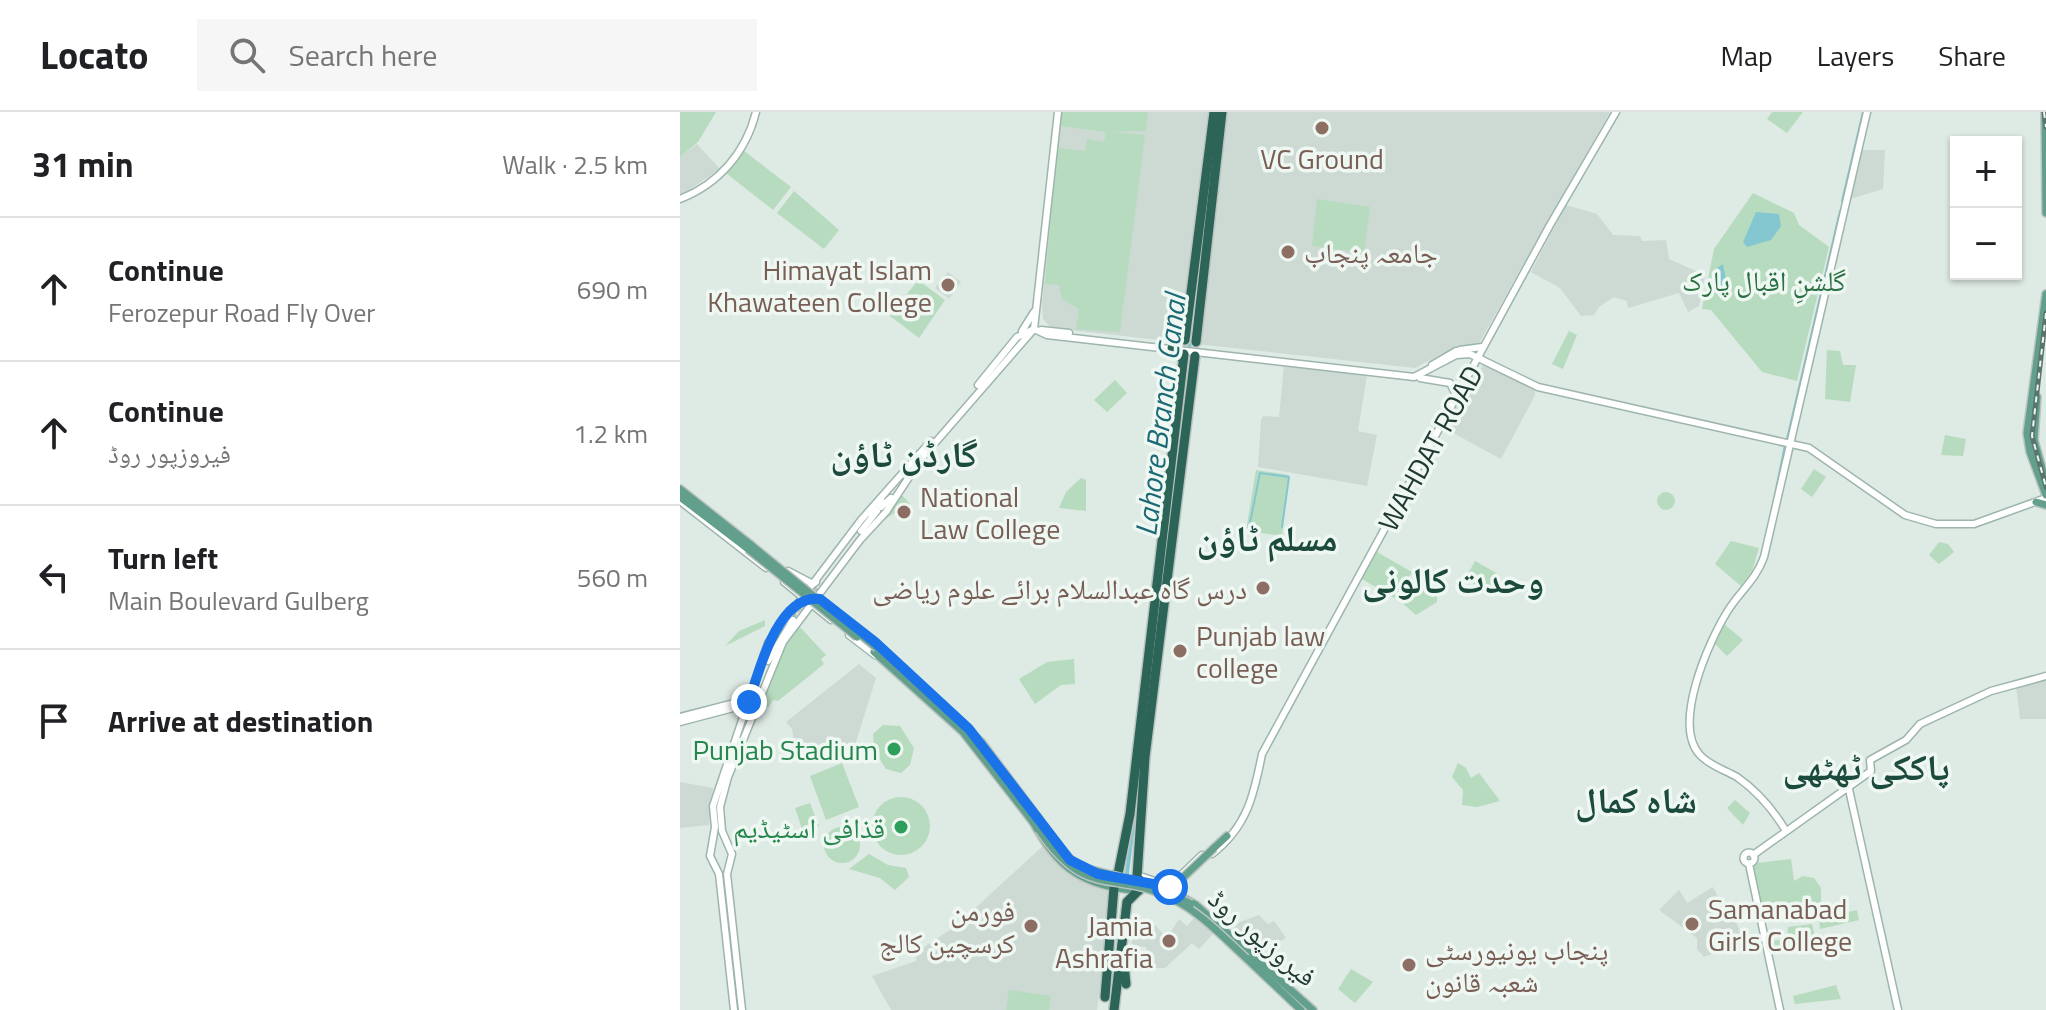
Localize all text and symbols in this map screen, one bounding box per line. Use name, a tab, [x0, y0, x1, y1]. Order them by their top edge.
search box	[197, 19, 757, 91]
text: Locato	[40, 26, 149, 84]
text: Search here	[289, 32, 437, 78]
icon: search	[225, 33, 269, 77]
text: Map	[1720, 34, 1773, 77]
text: Layers	[1817, 34, 1894, 77]
text: Share	[1938, 34, 2006, 77]
marker: VC Ground	[1313, 119, 1331, 137]
map controls	[1950, 136, 2022, 280]
button: +	[1950, 136, 2022, 208]
place label: VC Ground	[1260, 137, 1384, 180]
text: 31 min	[32, 138, 134, 190]
text: Walk · 2.5 km	[502, 145, 648, 184]
button: −	[1950, 208, 2022, 280]
place label: جامعہ پنجاب	[1304, 231, 1438, 274]
marker: جامعہ پنجاب	[1279, 243, 1297, 261]
text: Continue	[108, 247, 224, 293]
place label: Himayat Islam Khawateen College	[707, 248, 932, 323]
park label: گلشنِ اقبال پارک	[1682, 259, 1846, 304]
icon: ahead	[32, 267, 76, 311]
text: 690 m	[577, 270, 648, 309]
marker: Himayat Islam Khawateen College	[939, 276, 957, 294]
water label: Lahore Branch Canal	[1122, 288, 1198, 539]
text: Ferozepur Road Fly Over	[108, 293, 375, 332]
street label: WAHDAT ROAD	[1367, 357, 1493, 539]
text: Continue	[108, 388, 224, 434]
icon: ahead	[32, 411, 76, 455]
text: 1.2 km	[573, 414, 648, 453]
district label: گارڈن ٹاؤن	[830, 426, 978, 481]
text: فیروزپور روڈ	[108, 434, 231, 473]
place label: National Law College	[920, 475, 1060, 550]
marker: National Law College	[895, 503, 913, 521]
district label: مسلم ٹاؤن	[1196, 510, 1338, 565]
text: Turn left	[108, 535, 218, 581]
district label: وحدت کالونی	[1362, 552, 1544, 607]
icon: left	[32, 555, 76, 599]
text: 560 m	[577, 558, 648, 597]
place label: درس گاہ عبدالسلام برائے علوم ریاضی	[872, 567, 1247, 610]
marker: درس گاہ عبدالسلام برائے علوم ریاضی	[1254, 579, 1272, 597]
text: Main Boulevard Gulberg	[108, 581, 369, 620]
place label: Punjab law college	[1196, 614, 1325, 689]
marker: Punjab law college	[1171, 642, 1189, 660]
route end	[731, 684, 767, 720]
text: Arrive at destination	[108, 698, 373, 744]
icon: arrive	[32, 699, 76, 743]
place label: Punjab Stadium	[692, 728, 878, 771]
district label: پاککی ٹھٹھی	[1783, 739, 1949, 794]
marker: Punjab Stadium	[885, 740, 903, 758]
district label: شاہ کمال	[1575, 772, 1697, 827]
place label: قذافی اسٹیڈیم	[733, 806, 885, 849]
marker: قذافی اسٹیڈیم	[892, 818, 910, 836]
route start	[1152, 869, 1188, 905]
street label: فیروزپور روڈ	[1199, 877, 1327, 997]
place label: Samanabad Girls College	[1708, 887, 1852, 962]
place label: فورمن کرسچین کالج	[879, 889, 1015, 964]
place label: Jamia Ashrafia	[1055, 904, 1153, 979]
marker: Samanabad Girls College	[1683, 915, 1701, 933]
marker: فورمن کرسچین کالج	[1022, 917, 1040, 935]
place label: پنجاب یونیورسٹی شعبہ قانون	[1425, 928, 1608, 1003]
marker: Jamia Ashrafia	[1160, 932, 1178, 950]
marker: پنجاب یونیورسٹی شعبہ قانون	[1400, 956, 1418, 974]

